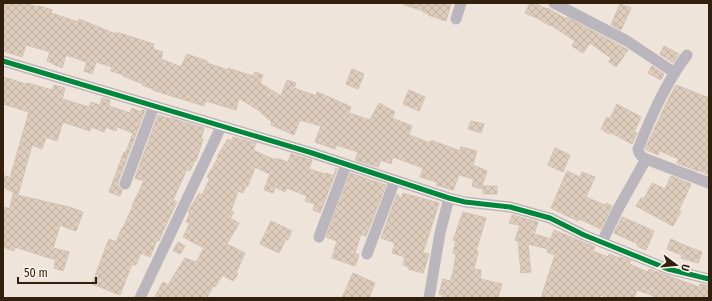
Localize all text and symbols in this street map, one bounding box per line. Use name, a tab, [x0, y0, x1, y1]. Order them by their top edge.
north arrow	[656, 245, 696, 285]
scale bar	[18, 259, 96, 285]
text: U	[678, 263, 692, 273]
text: 50 m	[24, 266, 48, 280]

